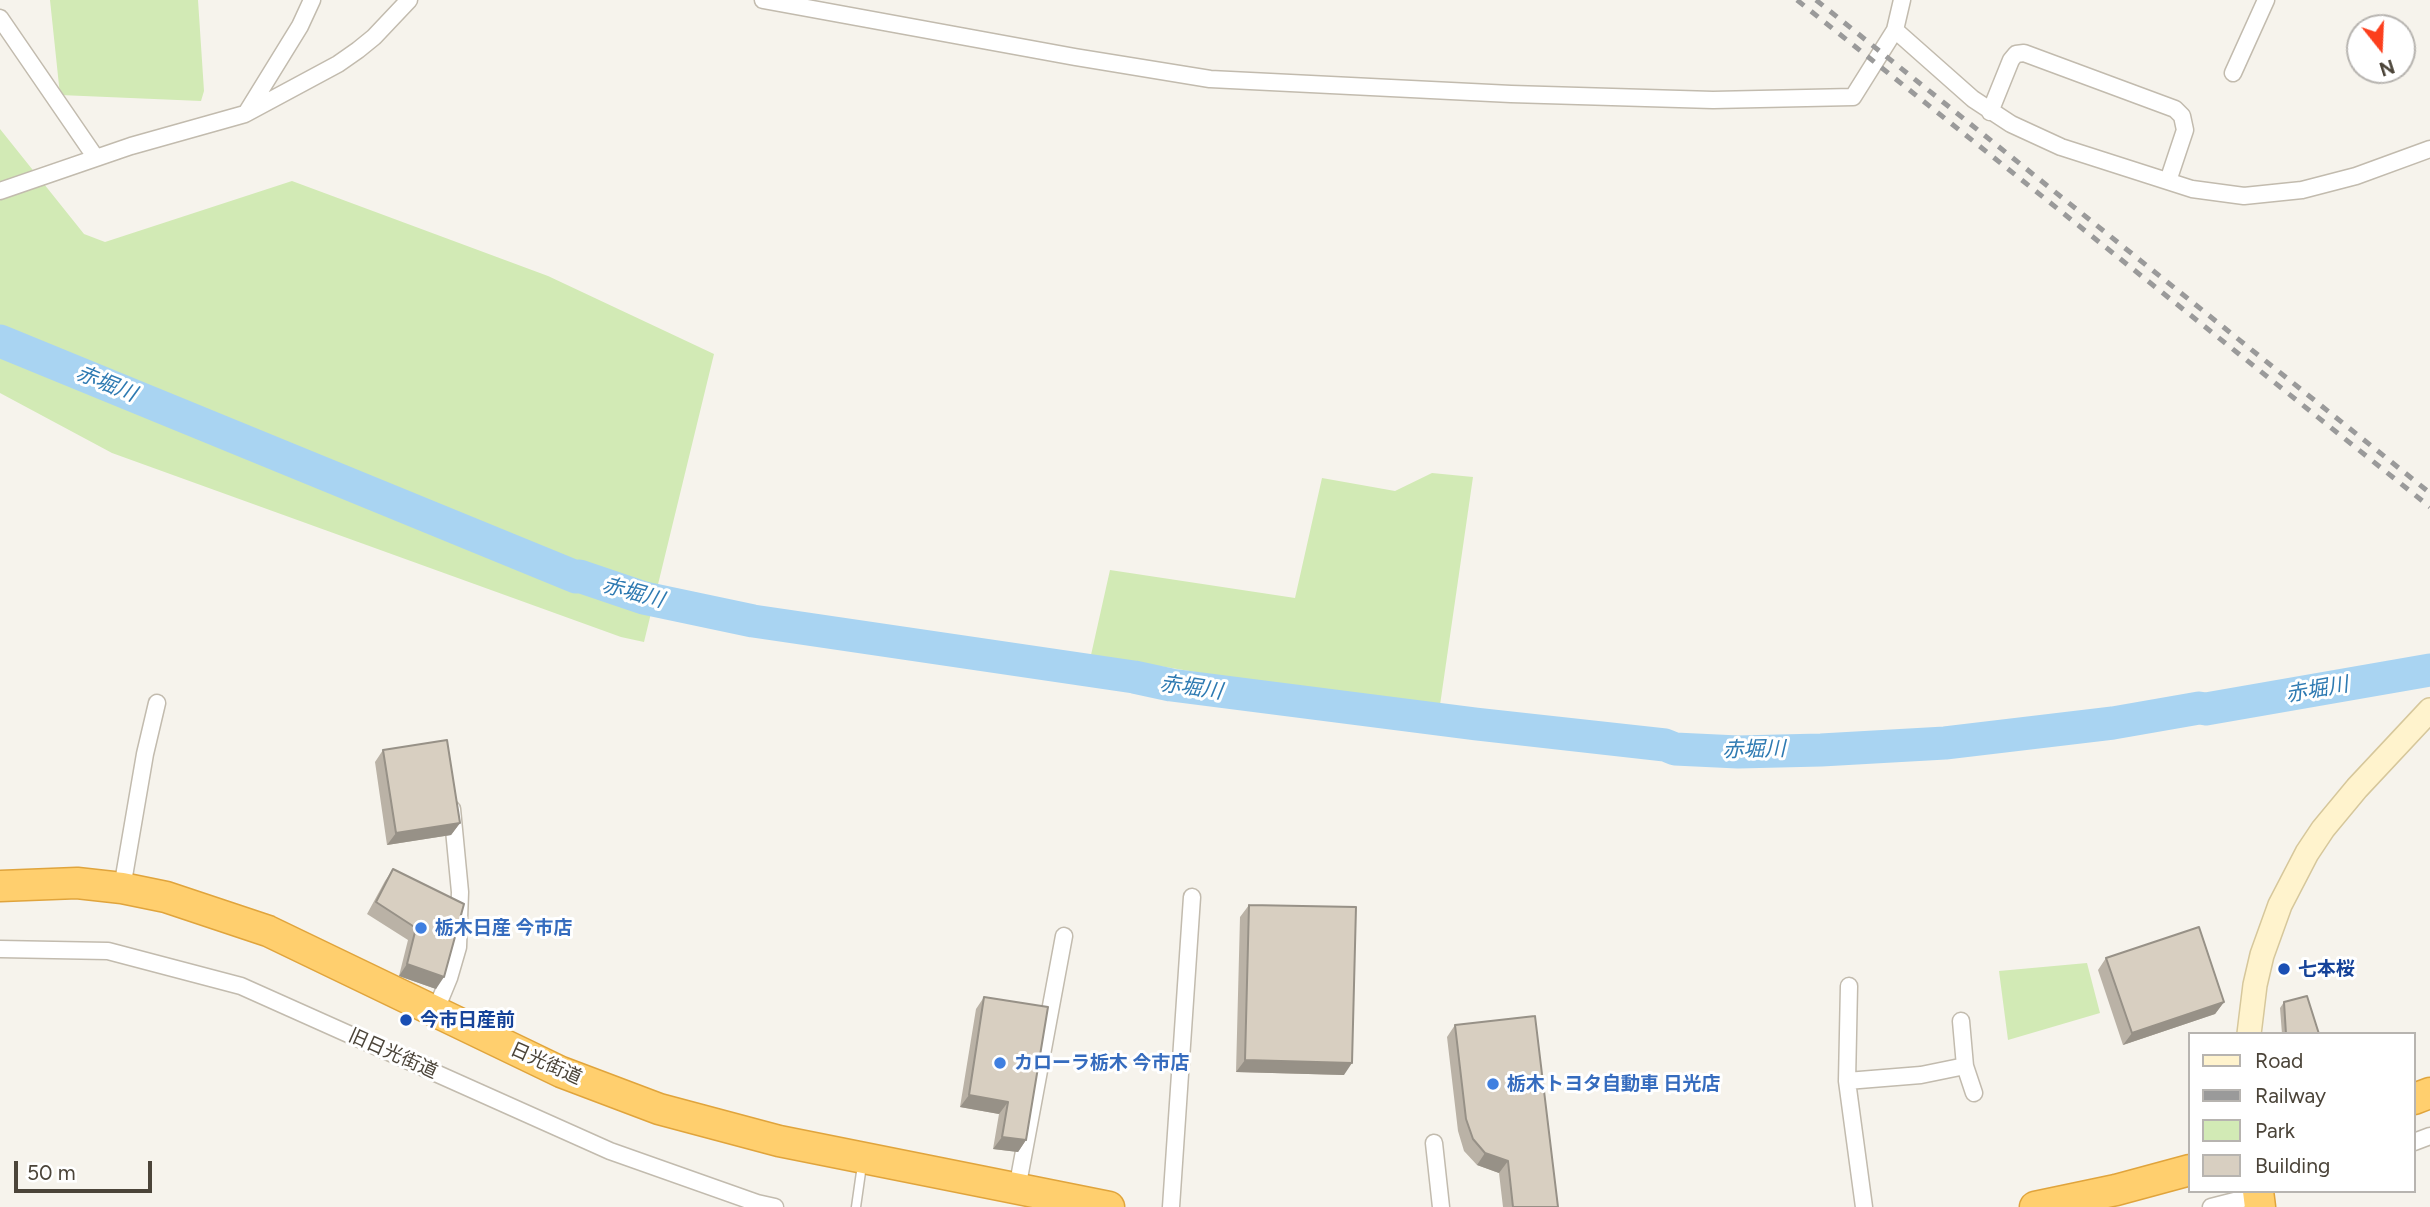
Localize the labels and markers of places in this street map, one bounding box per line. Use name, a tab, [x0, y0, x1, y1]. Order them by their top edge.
place label: 栃木日産 今市店	[435, 917, 573, 939]
marker: 栃木日産 今市店	[413, 920, 429, 936]
place label: 七本桜	[2298, 958, 2355, 980]
marker: 七本桜	[2276, 961, 2292, 977]
place label: 今市日産前	[420, 1009, 515, 1031]
marker: 今市日産前	[398, 1012, 414, 1028]
place label: カローラ栃木 今市店	[1014, 1052, 1190, 1074]
marker: カローラ栃木 今市店	[992, 1055, 1008, 1071]
place label: 栃木トヨタ自動車 日光店	[1507, 1073, 1721, 1095]
marker: 栃木トヨタ自動車 日光店	[1485, 1076, 1501, 1092]

